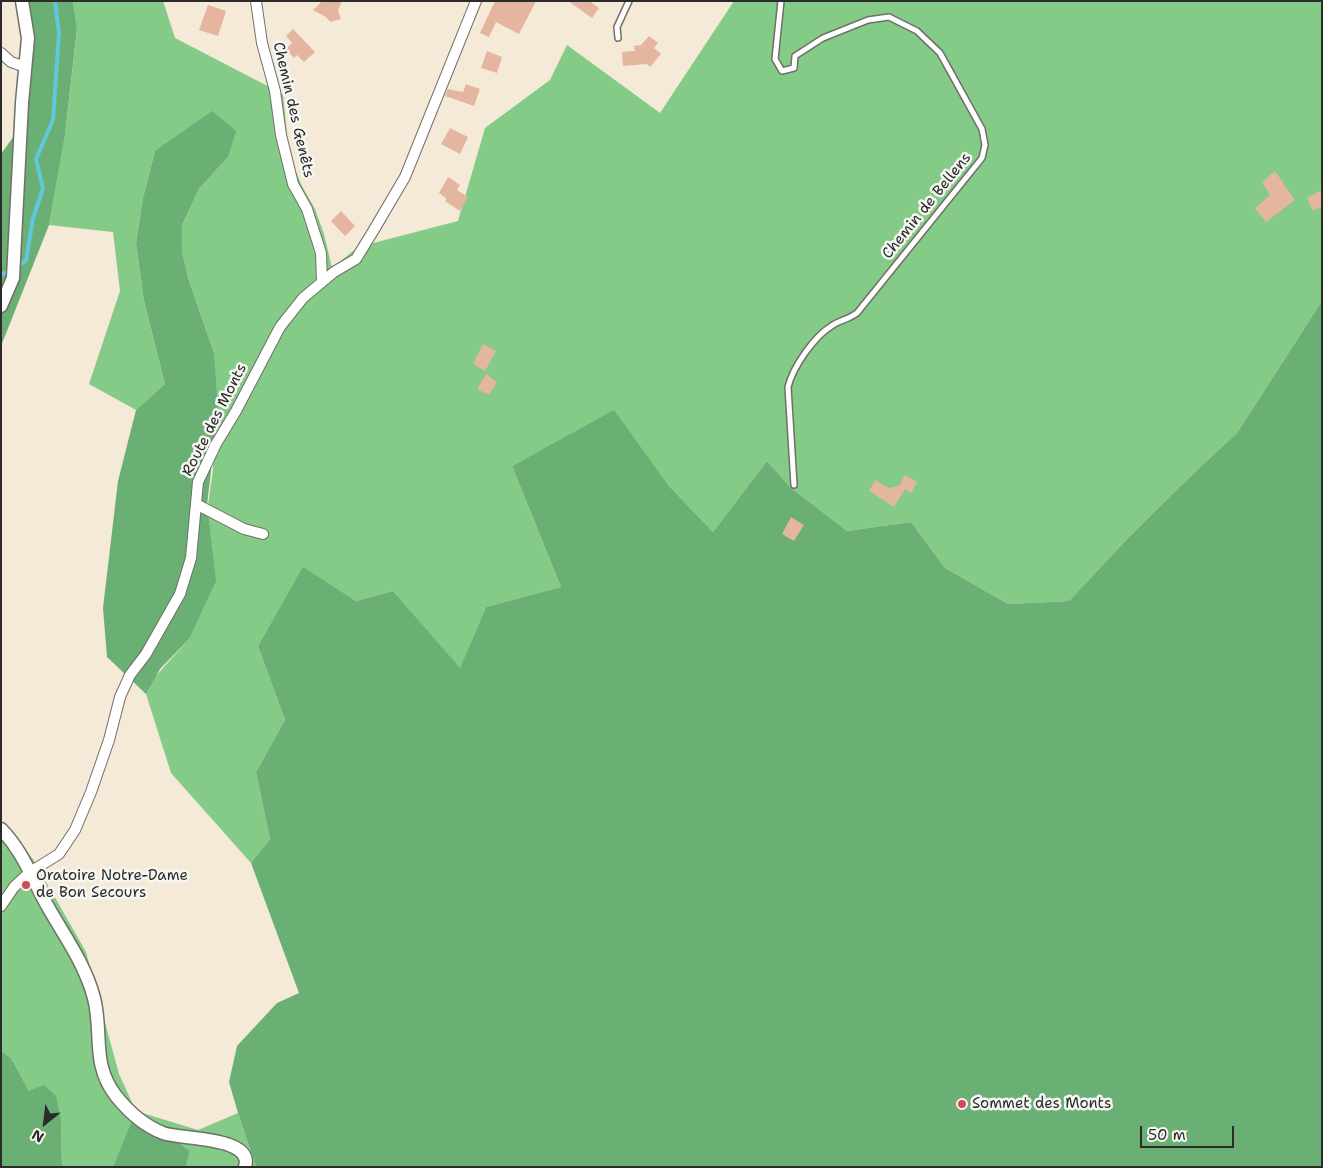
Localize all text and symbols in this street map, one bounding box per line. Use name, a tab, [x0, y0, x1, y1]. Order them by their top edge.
street label: Chemin des Genêts	[269, 40, 317, 180]
street label: Chemin de Bellens	[879, 149, 975, 263]
street label: Route des Monts	[179, 361, 251, 479]
place label: Oratoire Notre-Dame de Bon Secours	[36, 867, 188, 902]
marker: Oratoire Notre-Dame de Bon Secours	[20, 879, 32, 891]
place label: Sommet des Monts	[972, 1095, 1112, 1113]
north arrow	[20, 1098, 70, 1148]
marker: Sommet des Monts	[956, 1098, 968, 1110]
scale bar	[1143, 1116, 1237, 1148]
text: 50 m	[1148, 1125, 1186, 1145]
text: N	[29, 1126, 47, 1147]

